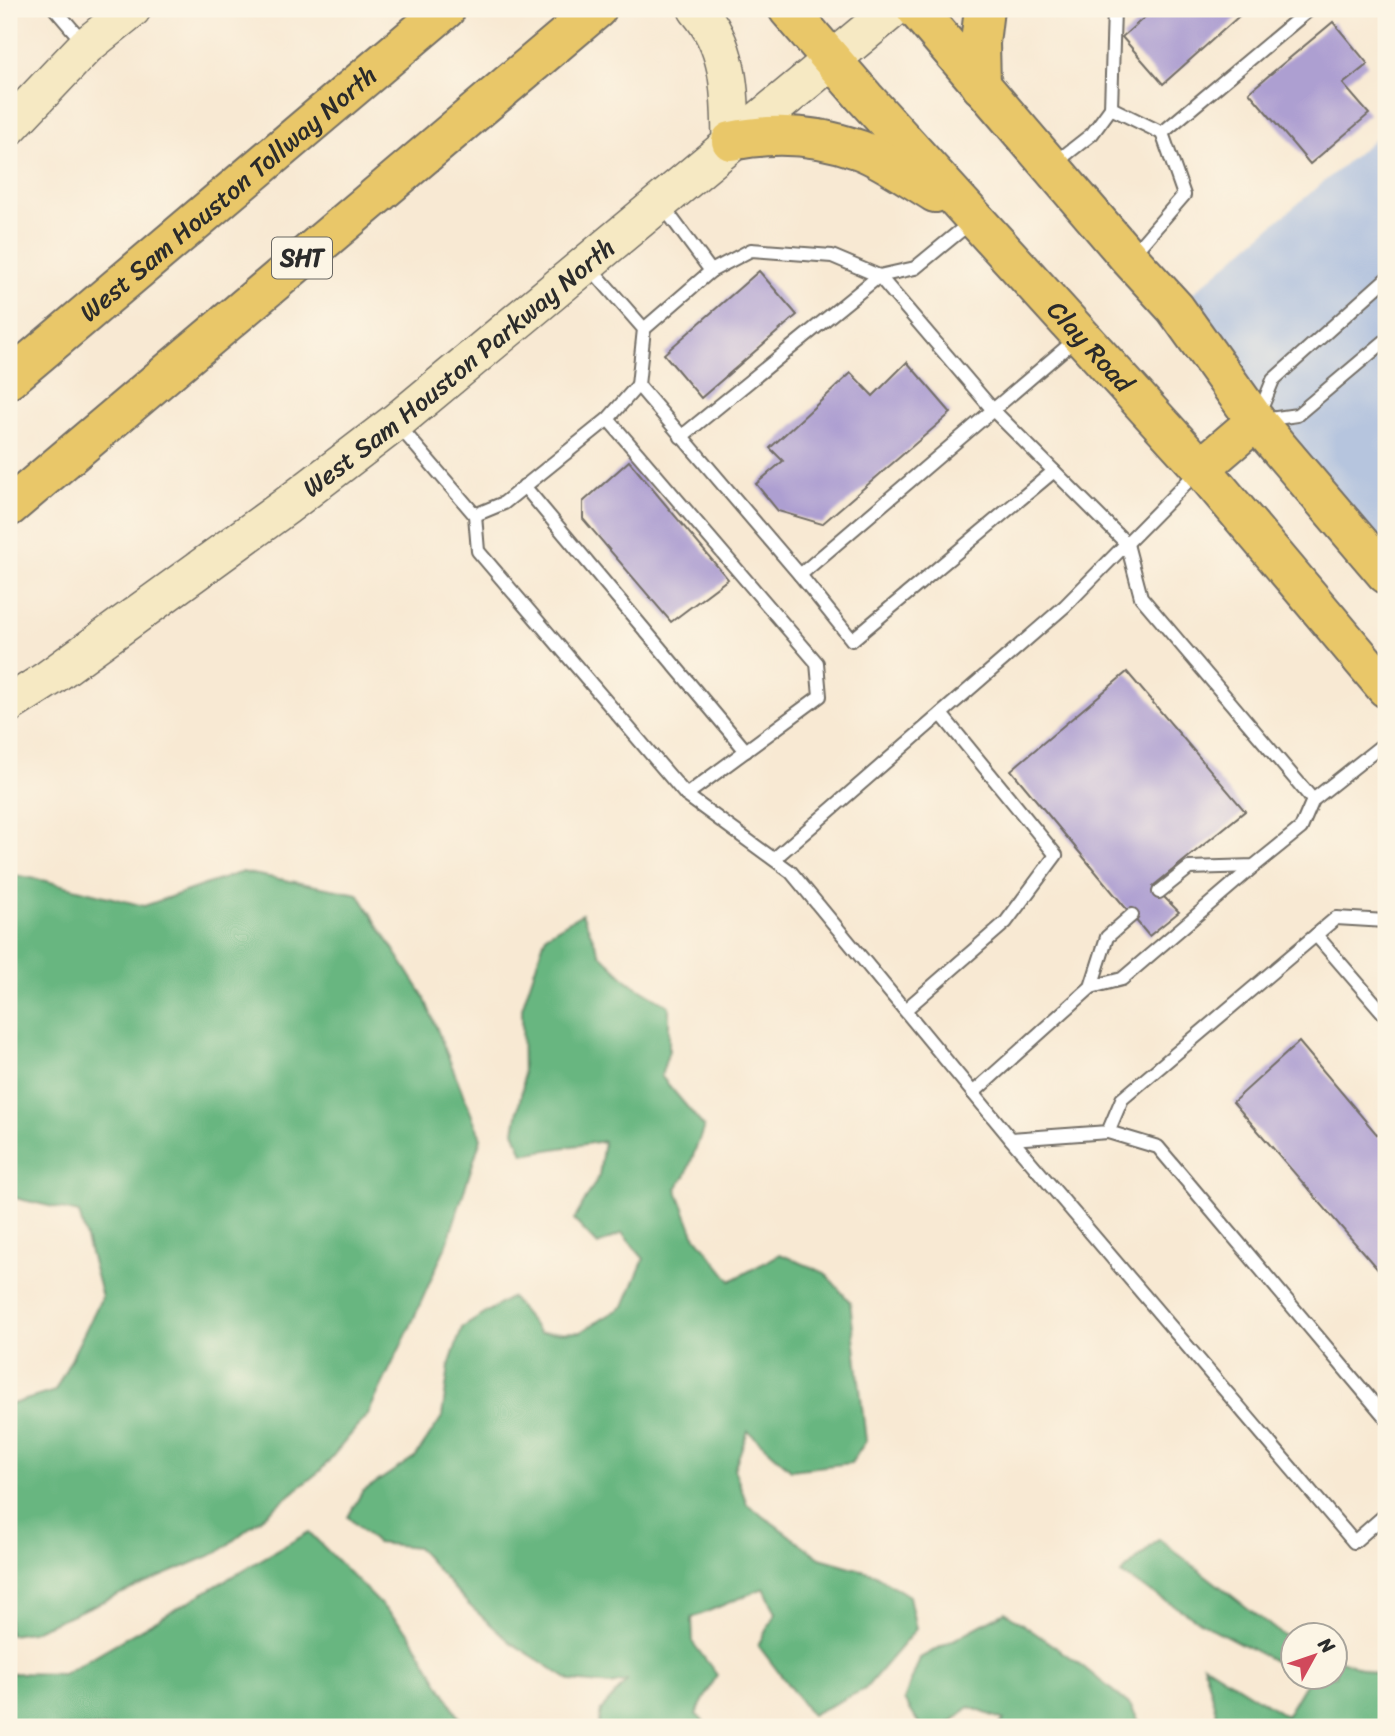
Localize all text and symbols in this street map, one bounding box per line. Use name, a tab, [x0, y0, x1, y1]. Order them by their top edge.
street label: West Sam Houston Tollway North	[68, 53, 388, 334]
street label: West Sam Houston Parkway North	[292, 226, 626, 509]
road number: SHT	[272, 237, 332, 278]
street label: Clay Road	[1035, 289, 1147, 405]
north arrow	[1280, 1620, 1350, 1690]
text: N	[1309, 1629, 1344, 1662]

